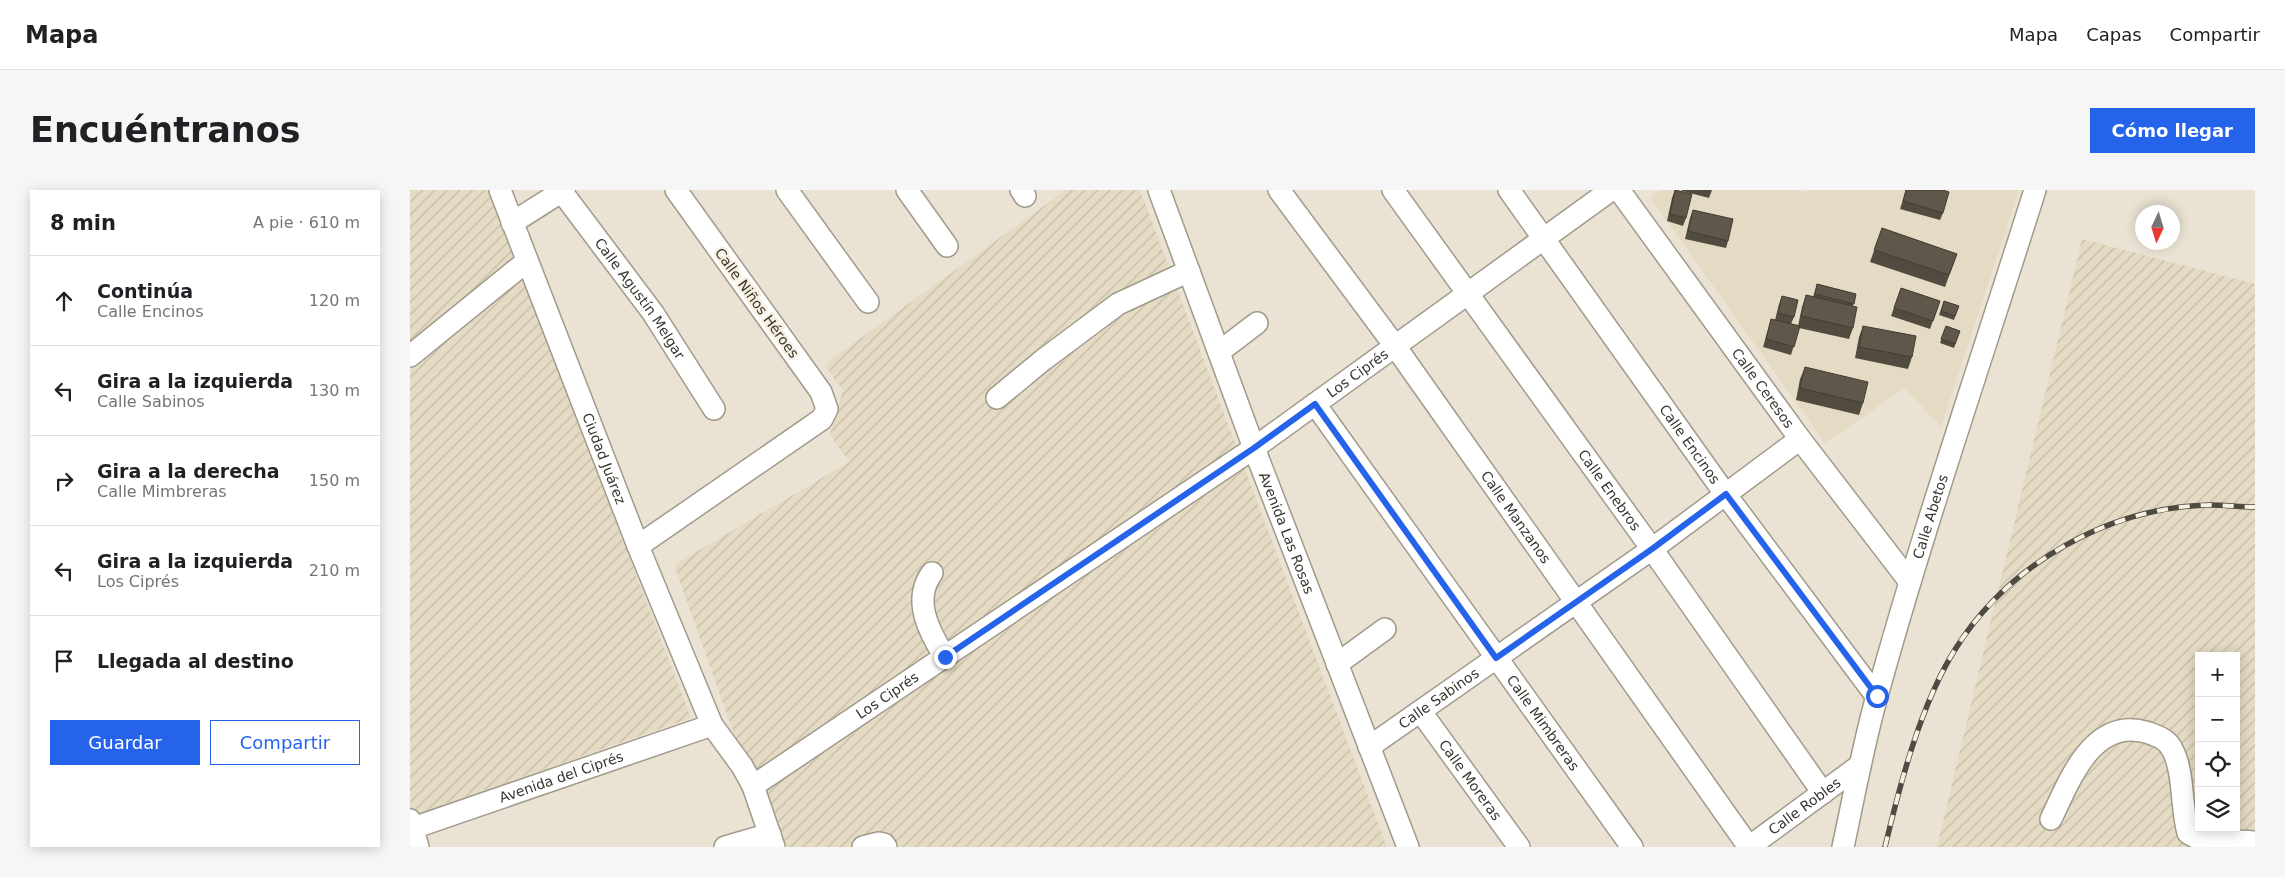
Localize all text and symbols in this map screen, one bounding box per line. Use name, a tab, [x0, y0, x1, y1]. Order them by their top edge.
text: Mapa	[25, 21, 98, 49]
text: Mapa	[2009, 24, 2058, 45]
text: Capas	[2086, 24, 2142, 45]
text: Compartir	[2170, 24, 2260, 45]
button: Cómo llegar	[2090, 108, 2255, 153]
text: Encuéntranos	[30, 110, 301, 150]
north arrow	[2135, 205, 2180, 250]
text: 8 min	[50, 211, 116, 235]
text: A pie · 610 m	[253, 213, 360, 232]
street label: Calle Agustín Melgar	[592, 235, 688, 362]
street label: Calle Niños Héroes	[712, 245, 802, 361]
text: Continúa	[97, 280, 193, 302]
icon: ahead	[50, 287, 78, 315]
text: 120 m	[309, 291, 360, 310]
text: Calle Encinos	[97, 302, 204, 321]
street label: Calle Ceresos	[1729, 345, 1797, 431]
street label: Los Ciprés	[1324, 346, 1391, 401]
text: Gira a la izquierda	[97, 370, 293, 392]
icon: left	[50, 377, 78, 405]
text: 130 m	[309, 381, 360, 400]
text: Calle Sabinos	[97, 392, 205, 411]
street label: Calle Encinos	[1656, 402, 1723, 487]
street label: Ciudad Juárez	[579, 411, 629, 506]
street label: Calle Enebros	[1575, 447, 1644, 534]
text: Gira a la derecha	[97, 460, 280, 482]
icon: right	[50, 467, 78, 495]
street label: Calle Manzanos	[1478, 468, 1554, 567]
street label: Avenida Las Rosas	[1256, 470, 1318, 596]
text: 150 m	[309, 471, 360, 490]
street label: Calle Abetos	[1910, 472, 1951, 561]
text: Calle Mimbreras	[97, 482, 227, 501]
text: Gira a la izquierda	[97, 550, 293, 572]
icon: left	[50, 557, 78, 585]
text: 210 m	[309, 561, 360, 580]
text: Los Ciprés	[97, 572, 179, 591]
route end	[934, 646, 957, 669]
icon: arrive	[50, 647, 78, 675]
text: Llegada al destino	[97, 650, 294, 672]
map controls	[2195, 652, 2240, 832]
button: +	[2195, 652, 2240, 697]
street label: Calle Sabinos	[1395, 665, 1482, 732]
street label: Los Ciprés	[853, 669, 922, 722]
street label: Calle Mimbreras	[1504, 672, 1583, 774]
route start	[1866, 685, 1889, 708]
button: −	[2195, 697, 2240, 742]
button: Guardar	[50, 720, 200, 765]
button: Compartir	[210, 720, 360, 765]
street label: Calle Moreras	[1436, 737, 1505, 823]
button: locate	[2195, 742, 2240, 787]
street label: Avenida del Ciprés	[497, 748, 625, 806]
street label: Calle Robles	[1765, 774, 1844, 838]
button: layers	[2195, 787, 2240, 832]

